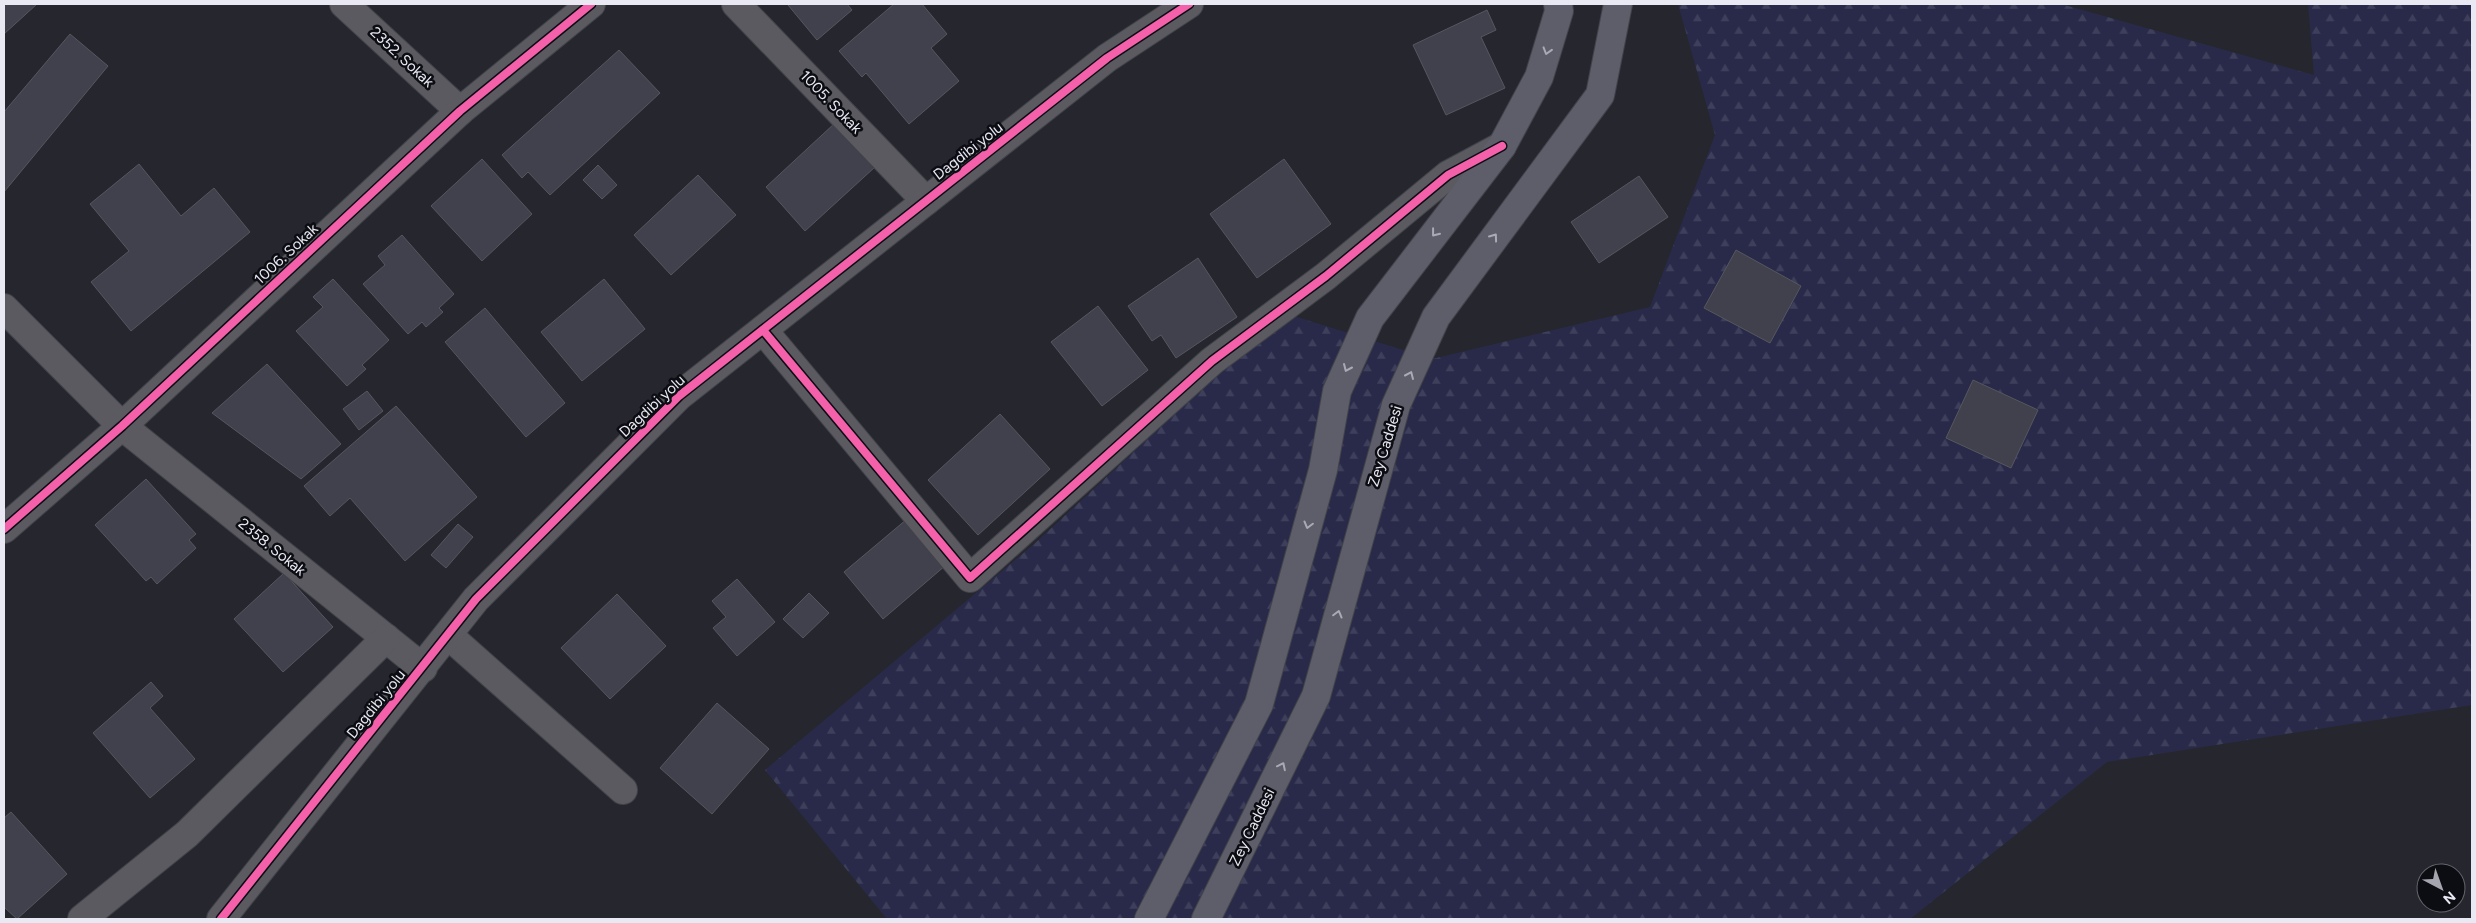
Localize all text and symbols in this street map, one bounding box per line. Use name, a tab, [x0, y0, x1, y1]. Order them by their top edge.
street label: 2352. Sokak	[366, 23, 438, 91]
one-way arrow	[1542, 46, 1552, 54]
street label: 1005. Sokak	[796, 67, 866, 138]
street label: Dagdibi yolu	[930, 118, 1006, 184]
street label: 1006. Sokak	[250, 219, 322, 288]
one-way arrow	[1432, 227, 1441, 236]
one-way arrow	[1488, 233, 1497, 243]
one-way arrow	[1343, 363, 1354, 372]
street label: Dagdibi yolu	[615, 371, 689, 441]
one-way arrow	[1403, 371, 1414, 380]
street label: Zey Caddesi	[1364, 403, 1406, 489]
street label: 2358. Sokak	[235, 514, 310, 580]
one-way arrow	[1303, 520, 1314, 529]
one-way arrow	[1333, 611, 1343, 619]
street label: Dagdibi yolu	[343, 666, 409, 742]
one-way arrow	[1276, 762, 1286, 771]
street label: Zey Caddesi	[1226, 785, 1278, 869]
north arrow	[2416, 863, 2466, 913]
text: N	[2440, 887, 2459, 907]

